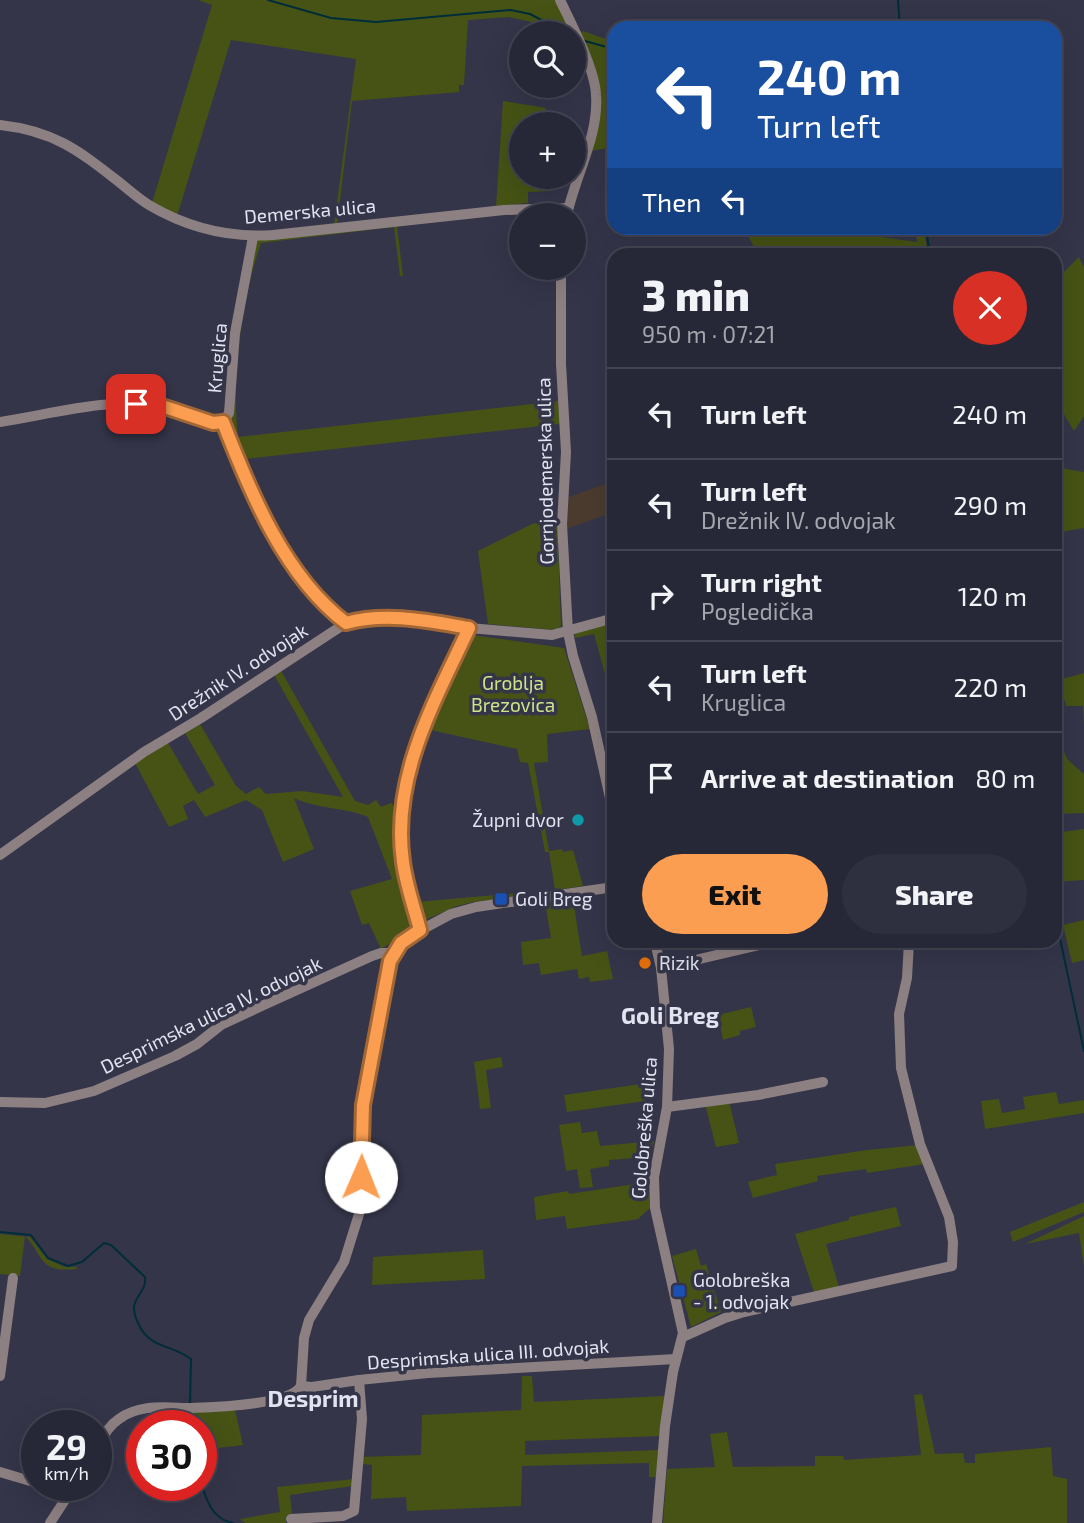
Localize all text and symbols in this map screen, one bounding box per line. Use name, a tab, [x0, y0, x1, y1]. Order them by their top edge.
map controls	[509, 21, 586, 280]
button: search	[509, 21, 586, 98]
text: 240 m	[757, 46, 901, 105]
icon: left	[642, 49, 733, 140]
text: Turn left	[757, 106, 881, 144]
button: +	[509, 112, 586, 189]
icon: left	[715, 182, 753, 220]
text: Then	[642, 186, 701, 217]
street label: Demerska ulica	[243, 193, 377, 228]
button: −	[509, 203, 586, 280]
text: 3 min	[642, 269, 750, 319]
button: close	[953, 271, 1027, 345]
text: 950 m · 07:21	[642, 320, 775, 348]
street label: Kruglica	[202, 322, 231, 394]
pin	[106, 374, 166, 434]
street label: Gornjodemerska ulica	[531, 377, 558, 565]
icon: arrive	[117, 385, 155, 423]
icon: left	[642, 395, 680, 433]
text: Turn left	[701, 398, 807, 429]
text: 240 m	[952, 398, 1027, 429]
text: Turn left	[701, 475, 807, 506]
icon: left	[642, 486, 680, 524]
text: 290 m	[953, 489, 1027, 520]
text: Drežnik IV. odvojak	[701, 506, 896, 534]
text: Turn right	[701, 566, 822, 597]
icon: right	[642, 577, 680, 615]
text: 120 m	[958, 580, 1027, 611]
text: Pogledička	[701, 597, 814, 625]
street label: Drežnik IV. odvojak	[164, 618, 312, 725]
text: Turn left	[701, 657, 807, 688]
icon: left	[642, 668, 680, 706]
park label: Groblja Brezovica	[471, 671, 555, 716]
text: 220 m	[954, 671, 1027, 702]
text: Kruglica	[701, 688, 786, 716]
icon: arrive	[642, 759, 680, 797]
text: Arrive at destination	[701, 762, 954, 793]
text: 80 m	[975, 762, 1035, 793]
place label: Župni dvor	[472, 808, 564, 831]
marker: Župni dvor	[570, 812, 586, 828]
button: Exit	[642, 854, 828, 934]
button: Share	[842, 854, 1027, 934]
place label: Goli Breg	[515, 887, 593, 910]
marker: Goli Breg	[493, 891, 509, 907]
street label: Desprimska ulica IV. odvojak	[96, 951, 325, 1078]
place label: Rizik	[659, 951, 700, 974]
marker: Rizik	[637, 955, 653, 971]
district label: Goli Breg	[621, 1001, 720, 1029]
street label: Golobreška ulica	[626, 1056, 661, 1200]
position arrow	[324, 1140, 398, 1214]
place label: Golobreška - 1. odvojak	[693, 1268, 790, 1313]
marker: Golobreška - 1. odvojak	[671, 1283, 687, 1299]
street label: Desprimska ulica III. odvojak	[366, 1334, 610, 1373]
district label: Desprim	[267, 1384, 359, 1412]
speed limit sign: 30	[126, 1410, 217, 1501]
text: 29	[46, 1425, 87, 1467]
text: km/h	[44, 1462, 89, 1484]

